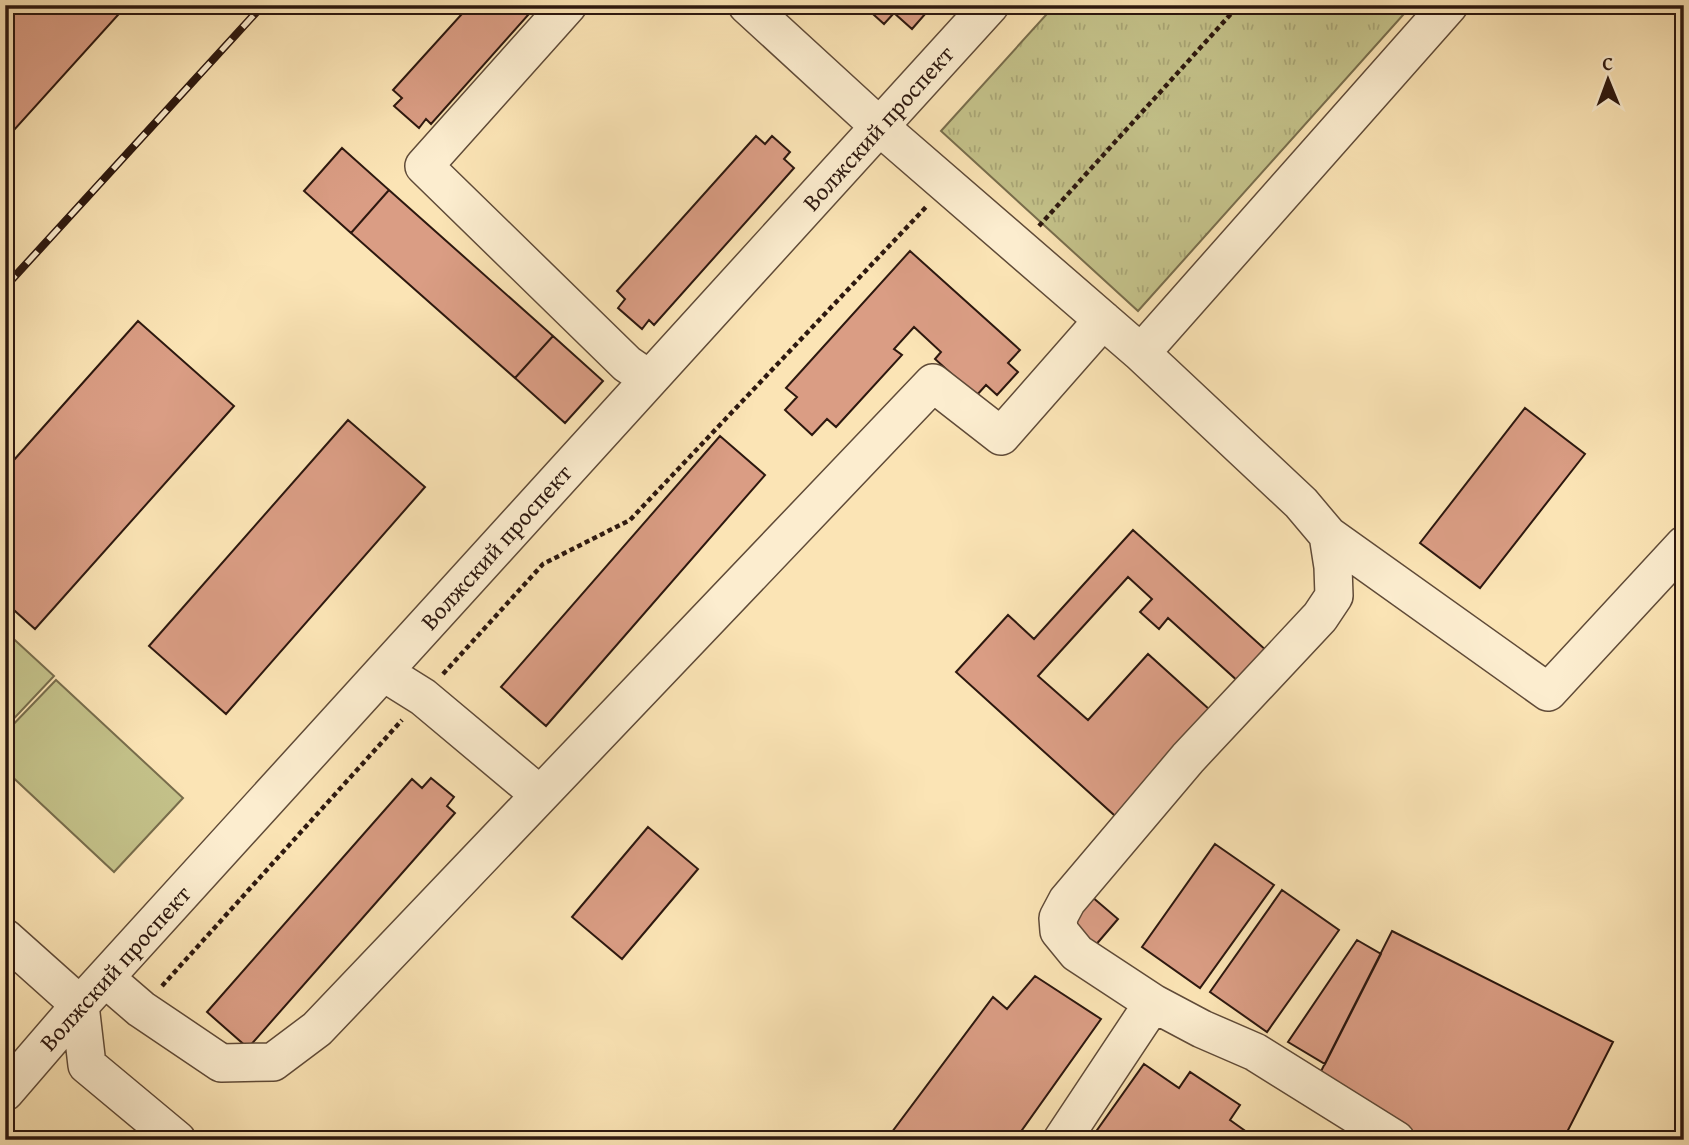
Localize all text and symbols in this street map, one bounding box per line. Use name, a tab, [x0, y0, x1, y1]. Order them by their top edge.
street label: Волжский проспект	[794, 37, 962, 218]
north arrow	[1574, 46, 1644, 116]
text: С	[1602, 49, 1614, 77]
street label: Волжский проспект	[412, 456, 580, 637]
street label: Волжский проспект	[31, 877, 199, 1058]

